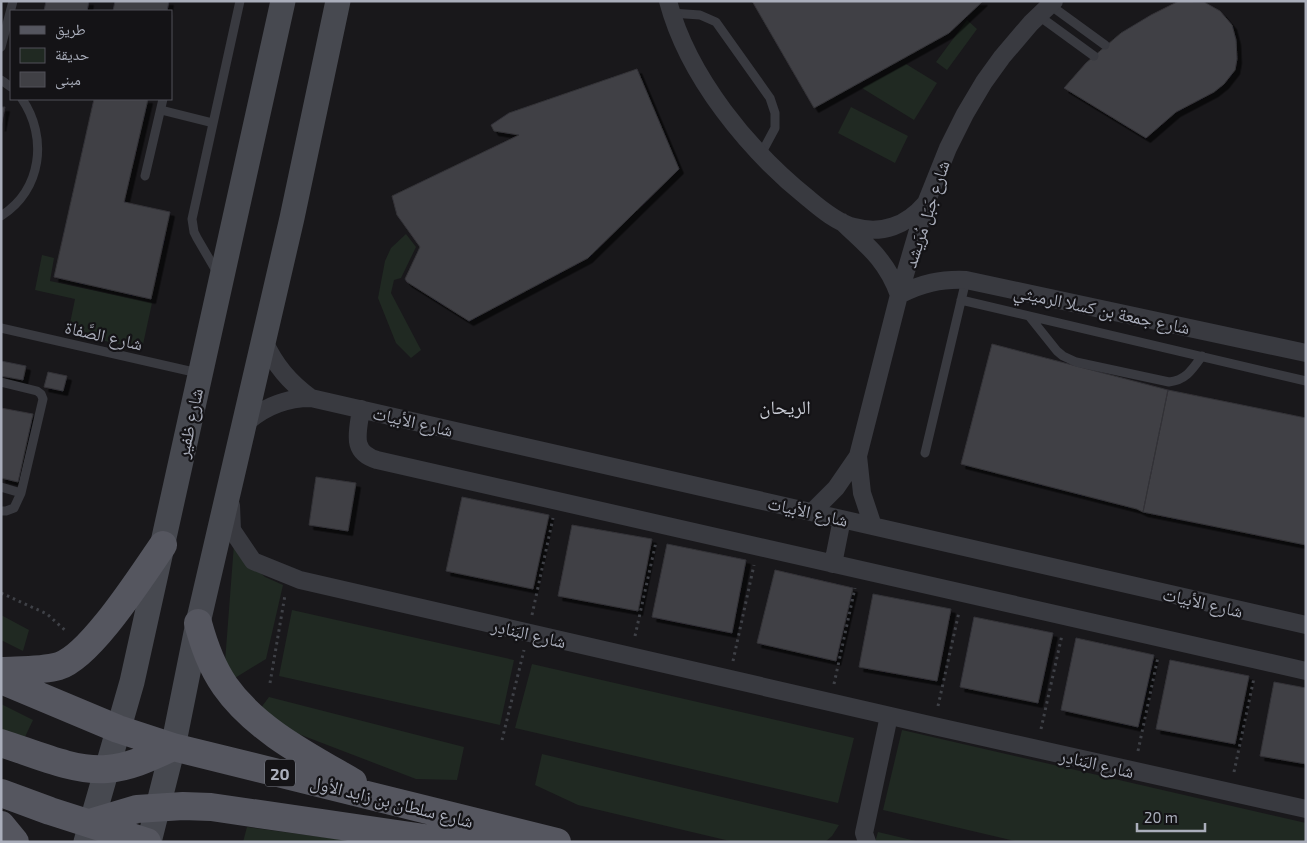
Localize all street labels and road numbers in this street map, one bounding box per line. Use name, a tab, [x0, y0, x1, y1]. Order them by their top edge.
street label: شارع جَبَل مُرَيشد	[898, 157, 955, 271]
street label: شارع جمعة بن كسلا الرميثي	[1011, 280, 1192, 343]
street label: شارع الصَّفاة	[63, 315, 145, 356]
street label: شارع ظفير	[171, 386, 208, 461]
street label: شارع الأبيات	[370, 401, 455, 442]
street label: شارع الأبيات	[765, 491, 850, 532]
street label: شارع الأبيات	[1160, 582, 1245, 623]
street label: شارع البَنادِر	[488, 614, 568, 653]
street label: شارع البَنادِر	[1056, 744, 1136, 783]
road number: 20	[265, 760, 295, 786]
street label: شارع سلطان بن زايد الأول	[308, 770, 476, 833]

